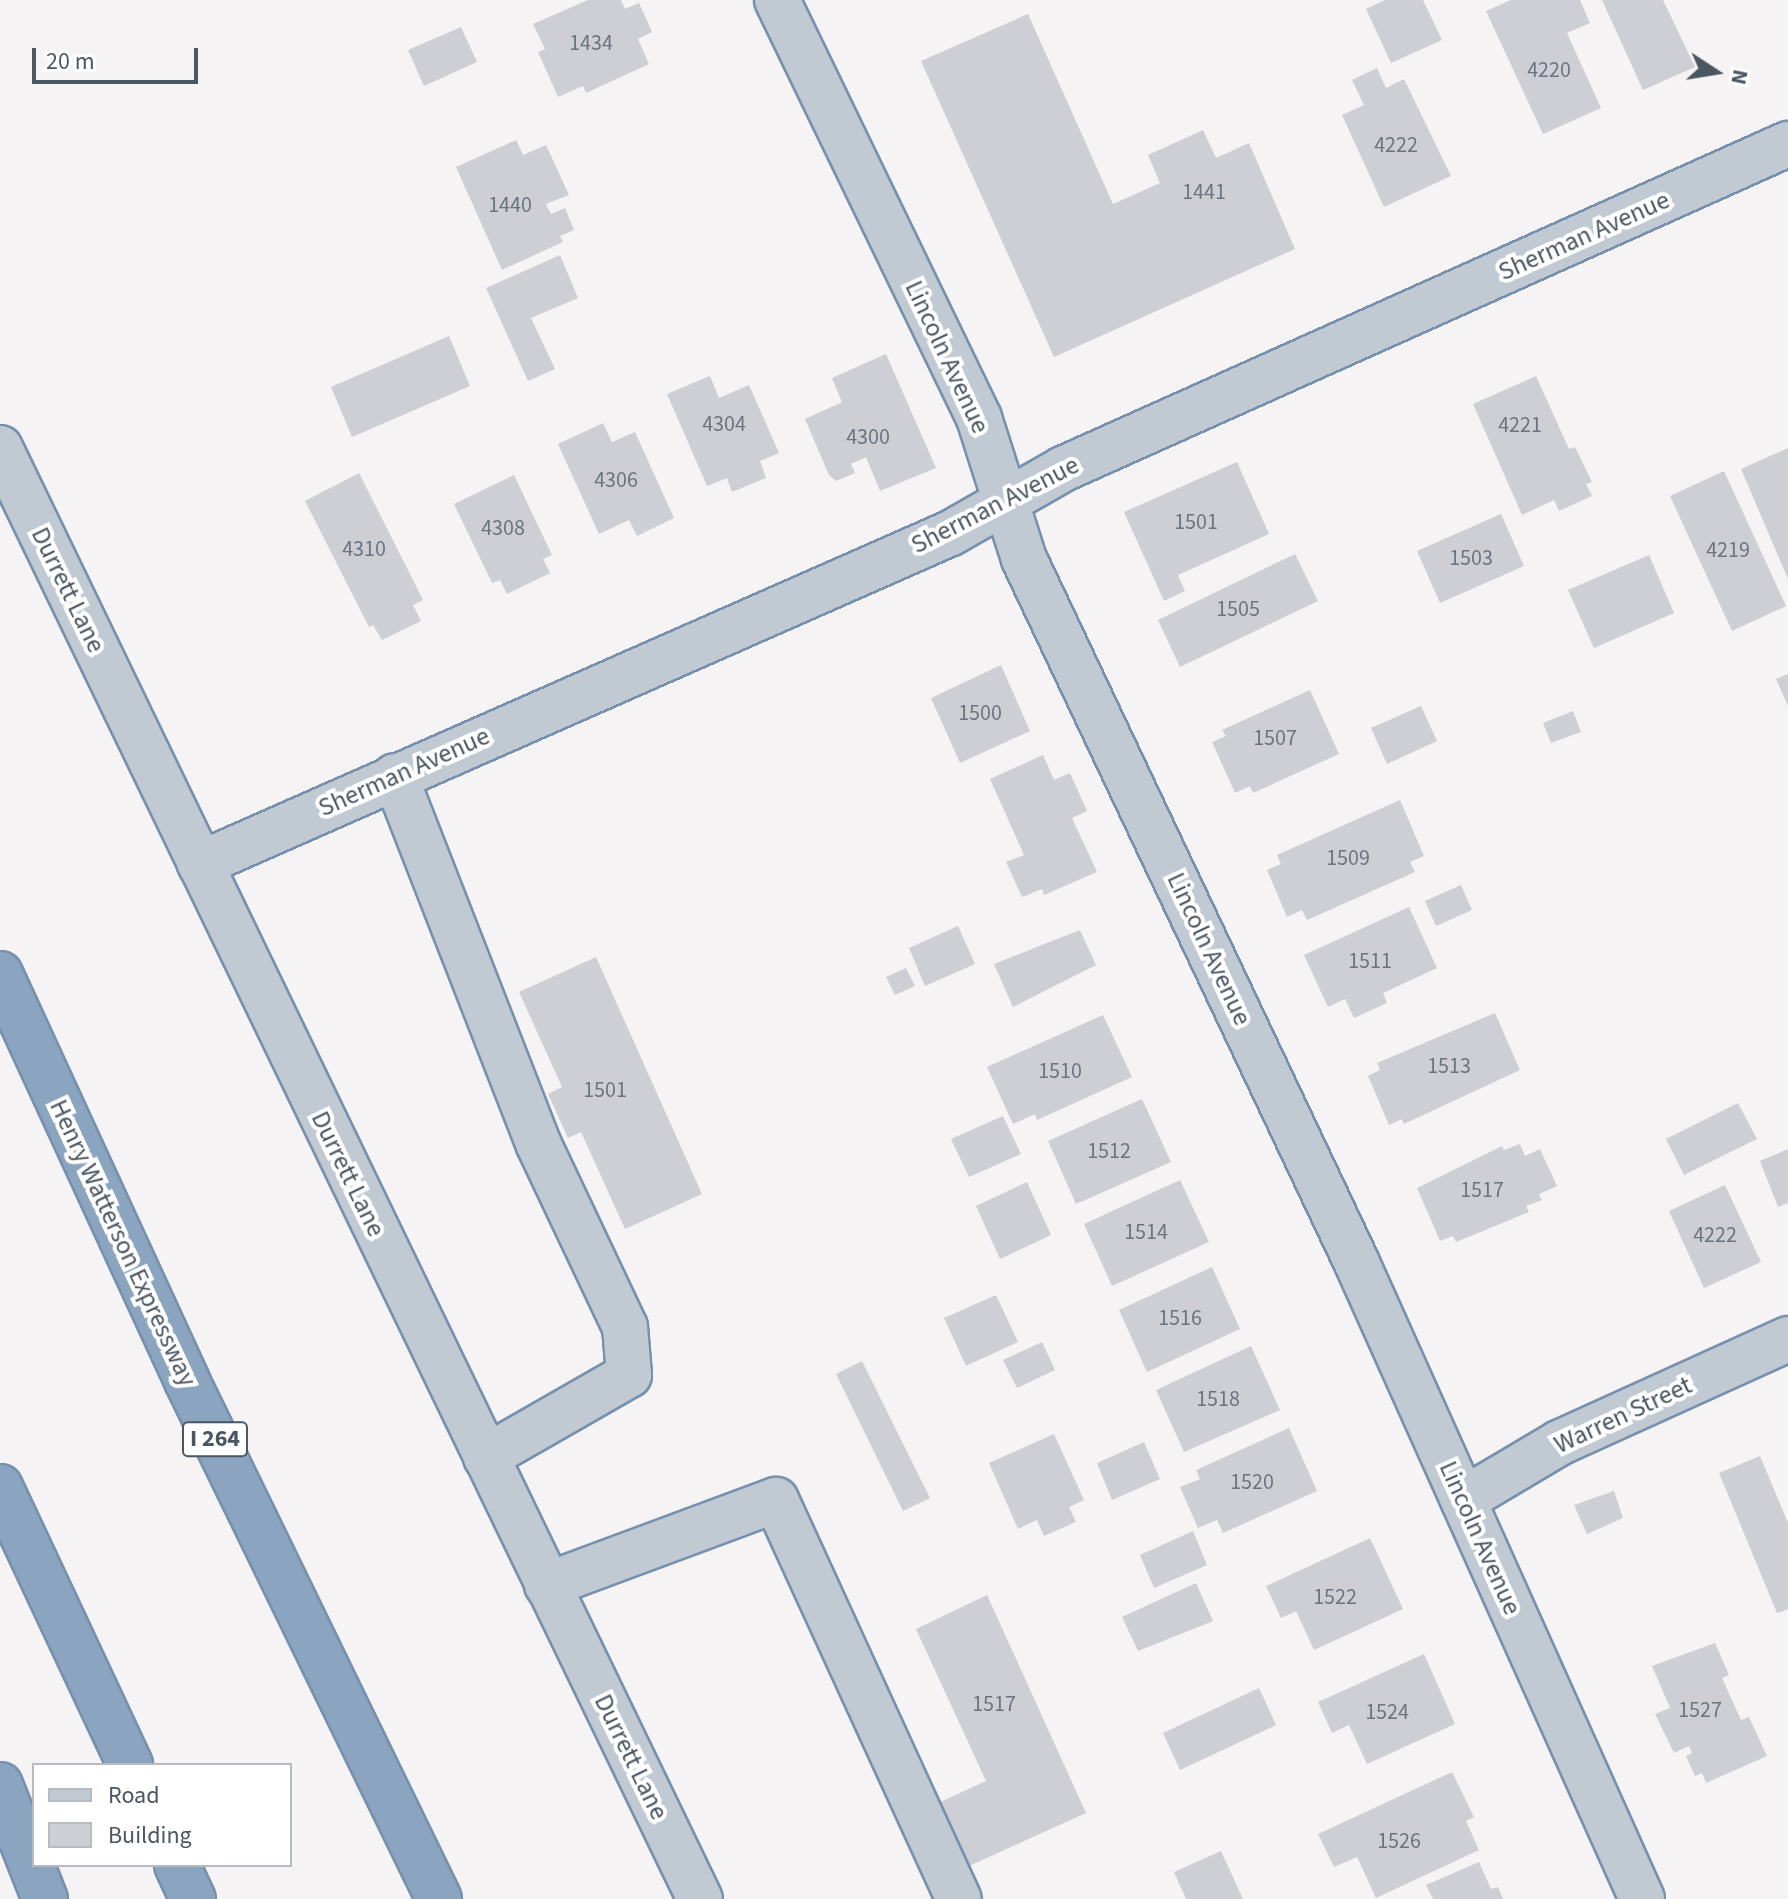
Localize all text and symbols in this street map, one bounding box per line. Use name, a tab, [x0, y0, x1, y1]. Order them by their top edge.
house number: 1434	[569, 31, 613, 57]
scale bar	[36, 32, 202, 82]
north arrow	[1676, 32, 1756, 112]
text: 20 m	[46, 44, 95, 79]
house number: 4220	[1527, 58, 1571, 84]
text: N	[1722, 66, 1757, 87]
house number: 4222	[1374, 133, 1418, 159]
house number: 1441	[1182, 180, 1226, 206]
street label: Sherman Avenue	[1494, 184, 1674, 288]
house number: 1440	[488, 193, 532, 219]
street label: Lincoln Avenue	[898, 276, 996, 438]
house number: 4304	[702, 412, 746, 438]
house number: 4221	[1498, 413, 1542, 439]
house number: 4300	[846, 425, 890, 451]
street label: Sherman Avenue	[906, 449, 1084, 561]
house number: 4306	[594, 468, 638, 494]
house number: 1501	[1174, 510, 1218, 536]
house number: 4308	[481, 516, 525, 542]
street label: Durrett Lane	[24, 522, 112, 658]
house number: 4310	[342, 537, 386, 563]
house number: 4219	[1706, 538, 1750, 564]
house number: 1503	[1449, 546, 1493, 572]
house number: 1505	[1216, 597, 1260, 623]
house number: 1500	[958, 701, 1002, 727]
street label: Sherman Avenue	[314, 720, 494, 824]
house number: 1507	[1253, 726, 1297, 752]
house number: 1509	[1326, 846, 1370, 872]
street label: Lincoln Avenue	[1160, 868, 1258, 1030]
house number: 1511	[1348, 949, 1392, 975]
house number: 1513	[1427, 1054, 1471, 1080]
house number: 1510	[1038, 1059, 1082, 1085]
house number: 1501	[583, 1078, 627, 1104]
street label: Henry Watterson Expressway	[43, 1095, 203, 1391]
street label: Durrett Lane	[304, 1106, 392, 1242]
house number: 1512	[1087, 1139, 1131, 1165]
house number: 1517	[1460, 1178, 1504, 1204]
house number: 1514	[1124, 1220, 1168, 1246]
house number: 4222	[1693, 1223, 1737, 1249]
house number: 1516	[1158, 1306, 1202, 1332]
street label: Warren Street	[1549, 1370, 1697, 1460]
house number: 1518	[1196, 1387, 1240, 1413]
road number: I 264	[181, 1419, 249, 1459]
street label: Lincoln Avenue	[1432, 1456, 1528, 1620]
house number: 1520	[1230, 1470, 1274, 1496]
house number: 1522	[1313, 1585, 1357, 1611]
street label: Durrett Lane	[587, 1689, 675, 1825]
house number: 1517	[972, 1692, 1016, 1718]
house number: 1527	[1678, 1698, 1722, 1724]
house number: 1524	[1365, 1700, 1409, 1726]
legend	[32, 1763, 292, 1867]
text: Road	[108, 1778, 160, 1813]
text: Building	[108, 1818, 192, 1853]
house number: 1526	[1377, 1829, 1421, 1855]

